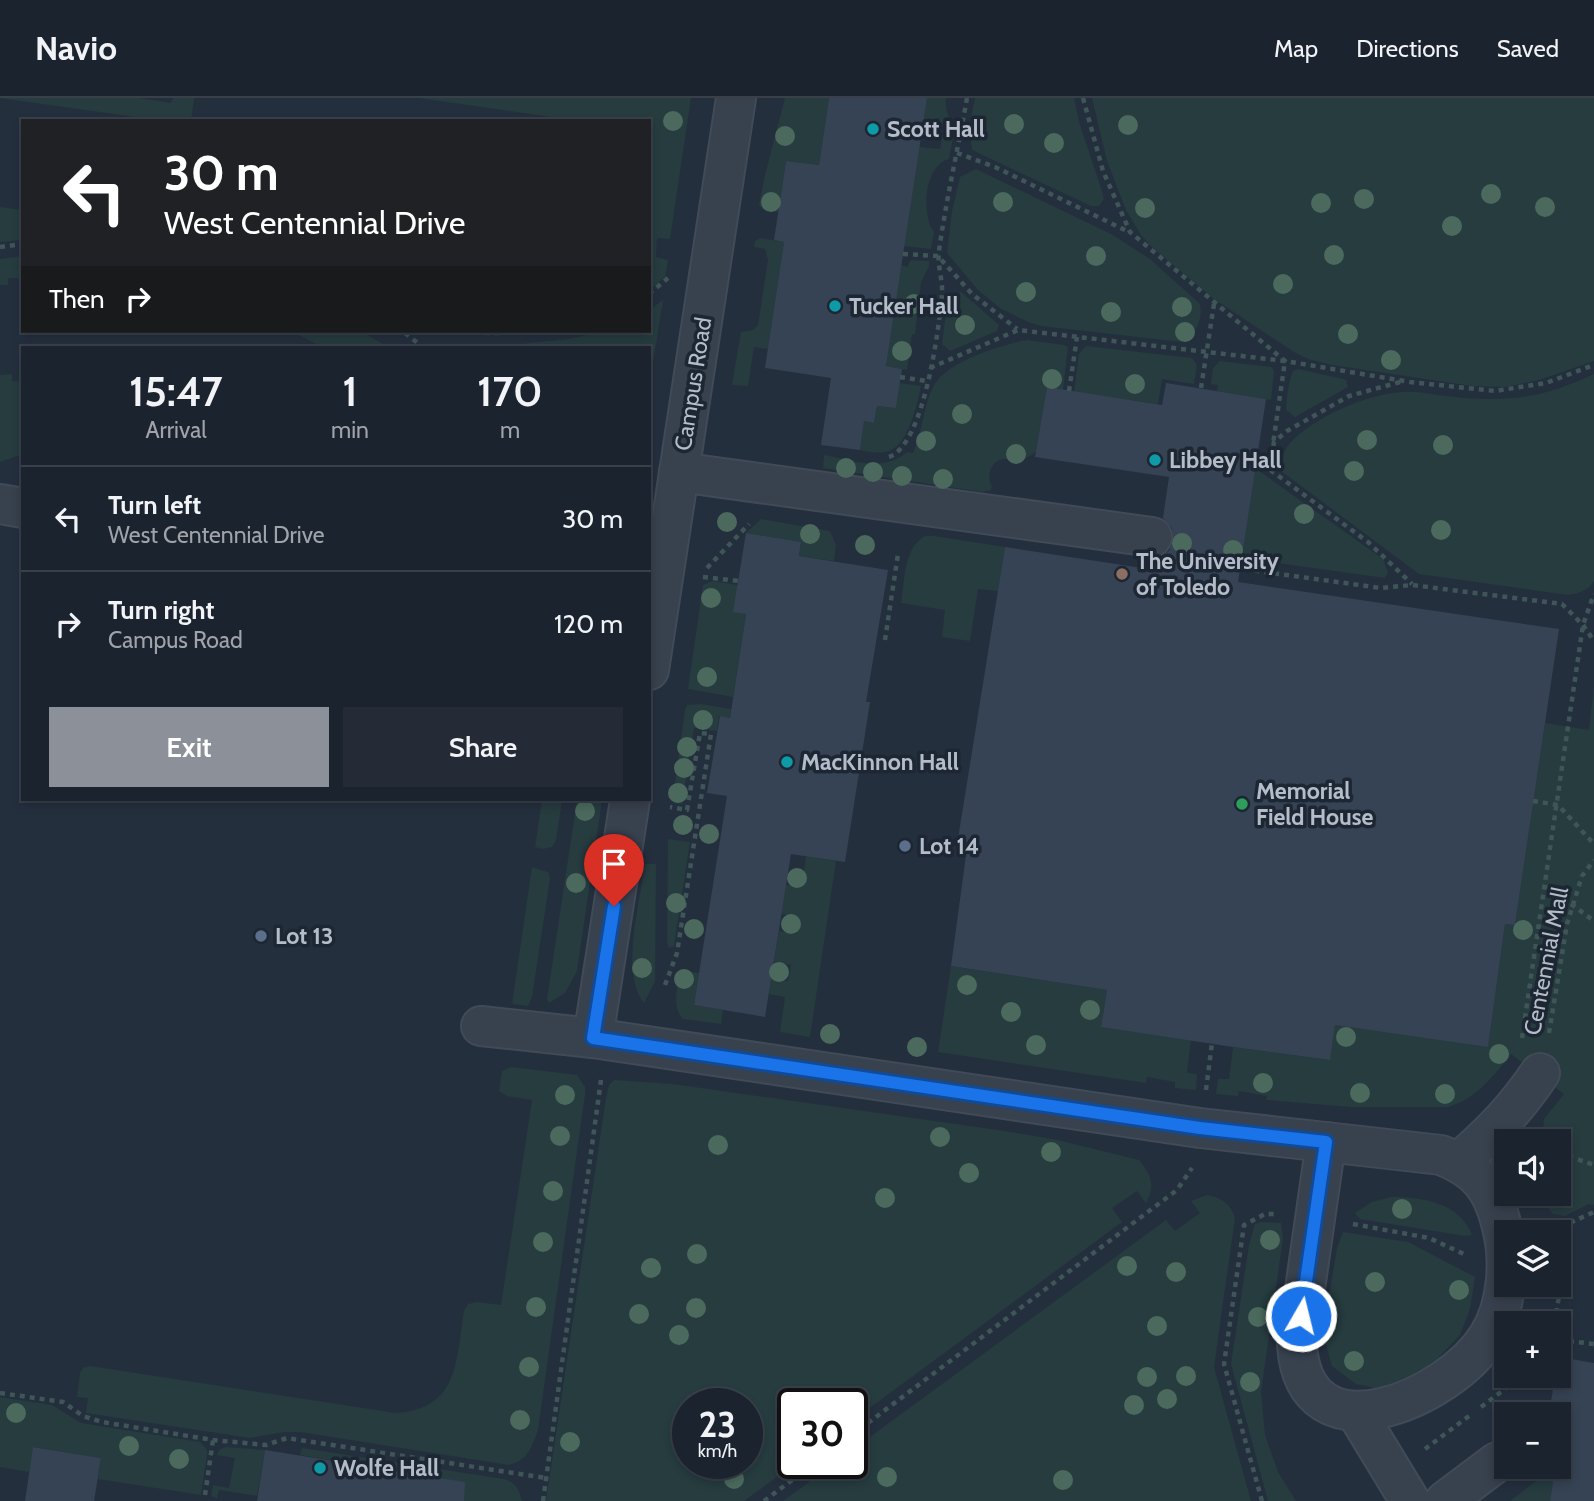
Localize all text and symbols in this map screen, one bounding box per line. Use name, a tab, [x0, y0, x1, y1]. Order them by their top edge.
text: Navio	[35, 28, 117, 68]
text: Map	[1274, 34, 1318, 63]
text: Directions	[1356, 34, 1459, 63]
text: Saved	[1497, 34, 1559, 63]
place label: Scott Hall	[887, 115, 985, 143]
marker: Scott Hall	[865, 121, 881, 137]
text: 30 m	[164, 143, 279, 202]
icon: left	[49, 147, 140, 238]
text: West Centennial Drive	[164, 203, 465, 242]
icon: right	[119, 280, 157, 318]
text: Then	[49, 283, 105, 315]
place label: Tucker Hall	[849, 292, 958, 320]
marker: Tucker Hall	[827, 298, 843, 314]
street label: Campus Road	[669, 315, 717, 453]
text: 15:47	[129, 365, 223, 417]
text: 1	[343, 365, 357, 417]
text: 170	[477, 365, 543, 417]
text: Arrival	[145, 416, 207, 444]
text: min	[331, 416, 369, 444]
text: m	[500, 416, 520, 444]
place label: Libbey Hall	[1169, 446, 1282, 474]
marker: Libbey Hall	[1147, 452, 1163, 468]
text: Turn left	[108, 489, 201, 521]
icon: left	[49, 500, 87, 538]
text: 30 m	[562, 503, 623, 535]
text: West Centennial Drive	[108, 521, 325, 549]
place label: The University of Toledo	[1136, 547, 1279, 601]
marker: The University of Toledo	[1114, 566, 1130, 582]
text: Turn right	[108, 594, 214, 626]
icon: right	[49, 605, 87, 643]
text: 120 m	[554, 608, 623, 640]
text: Campus Road	[108, 626, 243, 654]
button: Exit	[49, 707, 329, 787]
button: Share	[343, 707, 623, 787]
place label: MacKinnon Hall	[801, 748, 959, 776]
marker: MacKinnon Hall	[779, 754, 795, 770]
place label: Memorial Field House	[1256, 777, 1374, 831]
marker: Memorial Field House	[1234, 796, 1250, 812]
place label: Lot 14	[919, 832, 979, 860]
pin	[584, 834, 644, 906]
marker: Lot 14	[897, 838, 913, 854]
icon: arrive	[595, 845, 633, 883]
street label: Centennial Mall	[1518, 884, 1574, 1037]
place label: Lot 13	[275, 922, 333, 950]
marker: Lot 13	[253, 928, 269, 944]
map controls	[1494, 1129, 1571, 1479]
button: sound	[1494, 1129, 1571, 1206]
button: layers	[1494, 1220, 1571, 1297]
position arrow	[1264, 1279, 1338, 1353]
button: +	[1494, 1311, 1571, 1388]
speed limit sign: 30	[777, 1388, 868, 1479]
button: −	[1494, 1402, 1571, 1479]
text: 23	[699, 1403, 736, 1446]
text: km/h	[698, 1440, 737, 1462]
place label: Wolfe Hall	[334, 1454, 439, 1482]
marker: Wolfe Hall	[312, 1460, 328, 1476]

